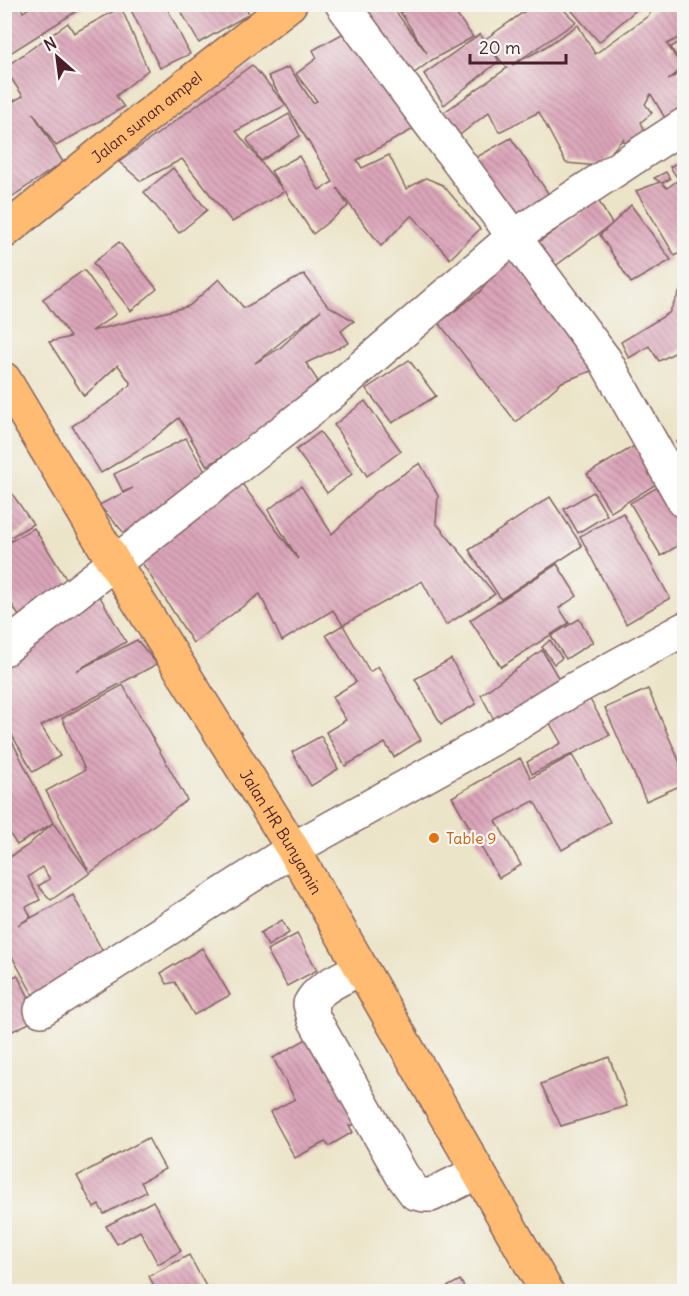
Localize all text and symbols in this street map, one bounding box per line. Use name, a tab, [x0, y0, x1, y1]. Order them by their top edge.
north arrow	[27, 27, 87, 87]
scale bar	[470, 27, 566, 65]
text: N	[40, 32, 60, 55]
text: 20 m	[479, 36, 521, 59]
street label: Jalan sunan ampel	[87, 67, 206, 167]
street label: Jalan HR Bunyamin	[236, 766, 327, 898]
place label: Table 9	[446, 828, 497, 848]
marker: Table 9	[427, 831, 441, 845]

